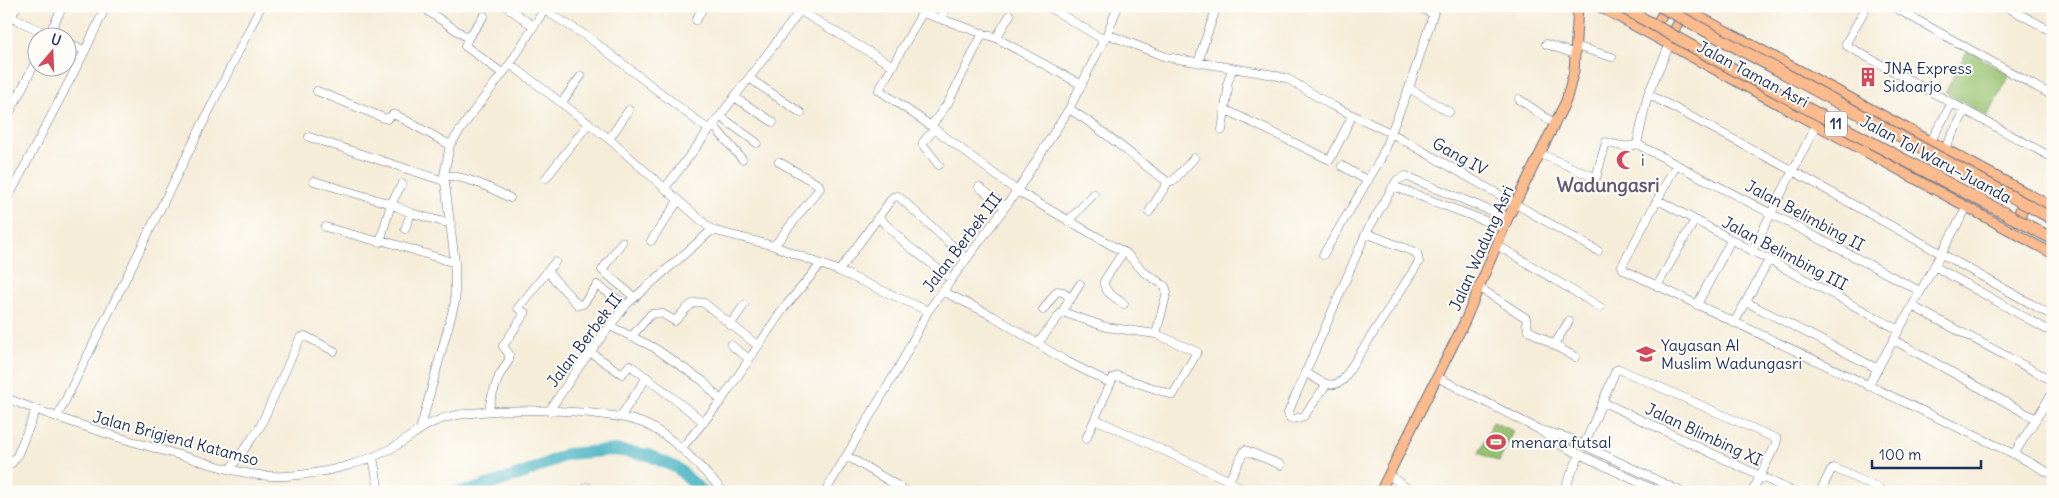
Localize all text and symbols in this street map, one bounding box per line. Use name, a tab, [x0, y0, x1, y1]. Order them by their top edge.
north arrow	[28, 28, 78, 78]
text: U	[49, 30, 64, 50]
street label: Jalan Taman Asri	[1694, 36, 1812, 112]
place label: JNA Express Sidoarjo	[1883, 58, 1972, 96]
building icon: JNA Express Sidoarjo	[1857, 66, 1879, 88]
street label: Jalan Tol Waru–Juanda	[1857, 111, 2015, 207]
road number: 11	[1825, 112, 1847, 136]
street label: Gang IV	[1429, 133, 1491, 179]
mosque icon: i	[1615, 149, 1637, 171]
place label: i	[1641, 150, 1645, 170]
district label: Wadungasri	[1557, 173, 1659, 197]
street label: Jalan Belimbing II	[1742, 175, 1868, 255]
street label: Jalan Wadung Asri	[1445, 182, 1517, 314]
street label: Jalan Berbek III	[918, 188, 1006, 296]
street label: Jalan Belimbing III	[1719, 212, 1851, 294]
street label: Jalan Berbek II	[542, 289, 626, 391]
place label: Yayasan Al Muslim Wadungasri	[1661, 335, 1802, 373]
school or university icon: Yayasan Al Muslim Wadungasri	[1635, 343, 1657, 365]
street label: Jalan Blimbing XI	[1643, 398, 1765, 470]
street label: Jalan Brigjend Katamso	[91, 406, 261, 470]
sports icon: menara futsal	[1485, 431, 1507, 453]
place label: menara futsal	[1511, 432, 1611, 452]
scale bar	[1872, 438, 1980, 470]
text: 100 m	[1879, 445, 1921, 464]

